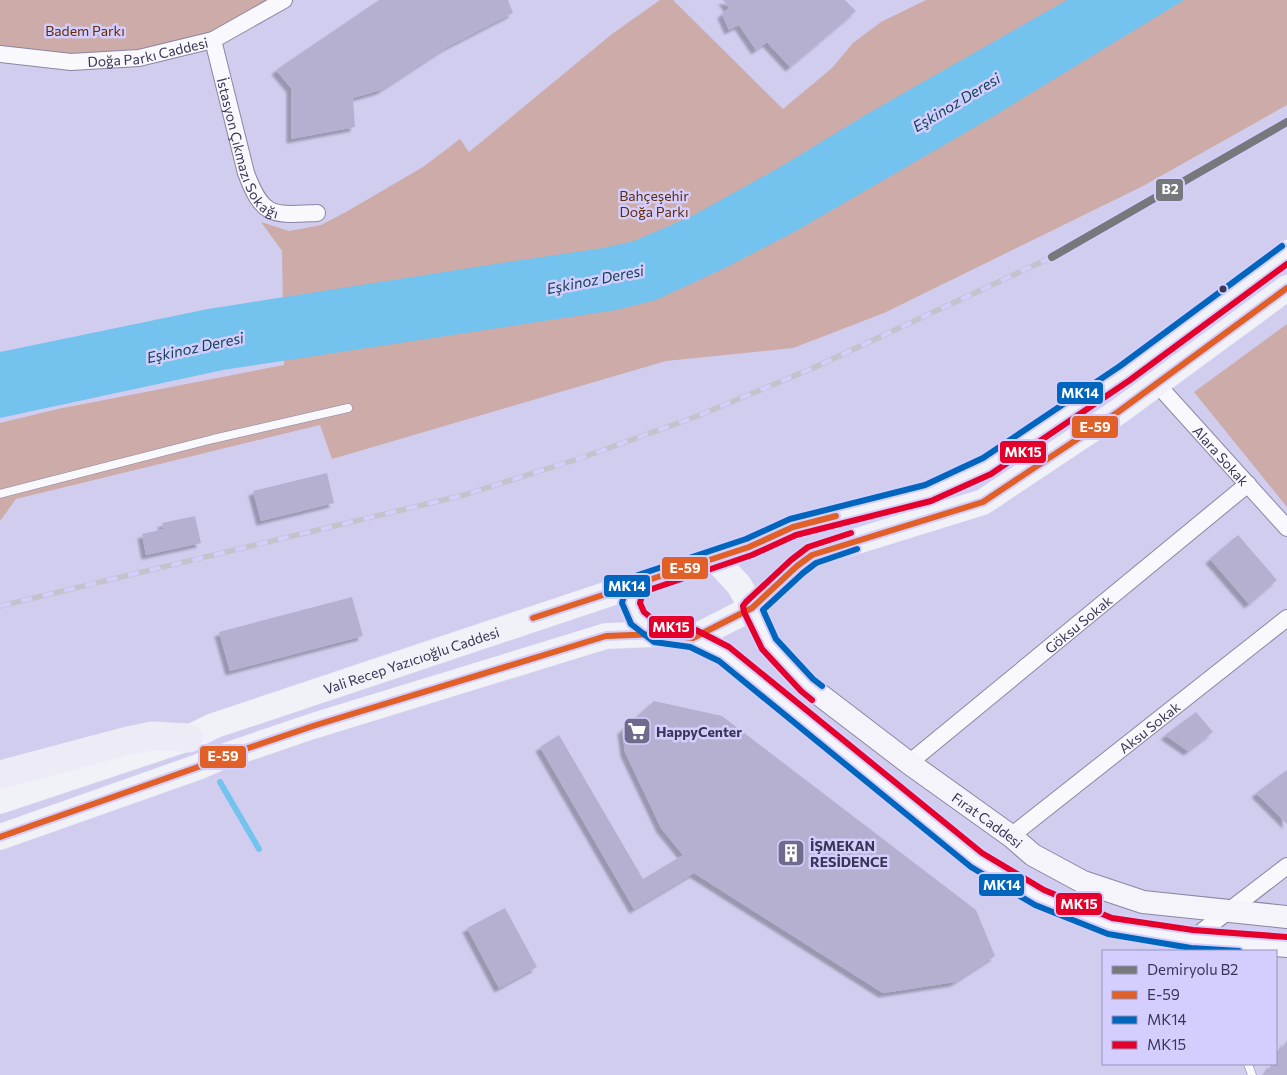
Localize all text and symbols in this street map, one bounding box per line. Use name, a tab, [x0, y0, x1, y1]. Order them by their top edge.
park label: Badem Parkı	[45, 22, 125, 39]
street label: Doğa Parkı Caddesi	[87, 33, 210, 70]
water label: Eşkinoz Deresi	[909, 68, 1004, 135]
street label: İstasyon Çıkmazı Sokağı	[214, 76, 280, 221]
line badge: B2	[1155, 178, 1184, 202]
text: B2	[1161, 180, 1179, 197]
park label: Bahçeşehir Doğa Parkı	[619, 187, 689, 220]
water label: Eşkinoz Deresi	[545, 261, 646, 297]
unlabelled marker	[1218, 284, 1228, 294]
water label: Eşkinoz Deresi	[145, 328, 246, 366]
line badge: MK14	[1056, 381, 1104, 405]
text: MK14	[1061, 384, 1099, 401]
line badge: E-59	[1071, 415, 1119, 439]
text: E-59	[1079, 418, 1111, 435]
street label: Alara Sokak	[1190, 422, 1253, 489]
line badge: MK15	[999, 440, 1047, 464]
text: MK15	[1004, 443, 1042, 460]
line badge: E-59	[661, 556, 709, 580]
text: E-59	[669, 559, 701, 576]
line badge: MK14	[603, 574, 651, 598]
text: MK14	[608, 577, 646, 594]
street label: Göksu Sokak	[1041, 591, 1116, 657]
line badge: MK15	[648, 615, 695, 639]
text: MK15	[652, 618, 690, 635]
street label: Vali Recep Yazıcıoğlu Caddesi	[321, 623, 501, 697]
street label: Aksu Sokak	[1115, 697, 1183, 756]
supermarket icon: HappyCenter	[622, 716, 652, 746]
place label: HappyCenter	[656, 723, 742, 740]
line badge: E-59	[199, 745, 247, 769]
text: E-59	[207, 747, 239, 764]
street label: Fırat Caddesi	[949, 788, 1026, 851]
place label: İŞMEKAN RESİDENCE	[810, 837, 888, 870]
building icon: İŞMEKAN RESİDENCE	[776, 838, 806, 868]
line badge: MK14	[978, 873, 1025, 897]
text: MK14	[983, 876, 1021, 893]
line badge: MK15	[1055, 892, 1103, 916]
text: MK15	[1060, 895, 1098, 912]
legend	[1102, 950, 1277, 1065]
text: Demiryolu B2	[1147, 960, 1238, 978]
text: E-59	[1147, 985, 1180, 1003]
text: MK14	[1147, 1010, 1187, 1028]
text: MK15	[1147, 1035, 1186, 1053]

